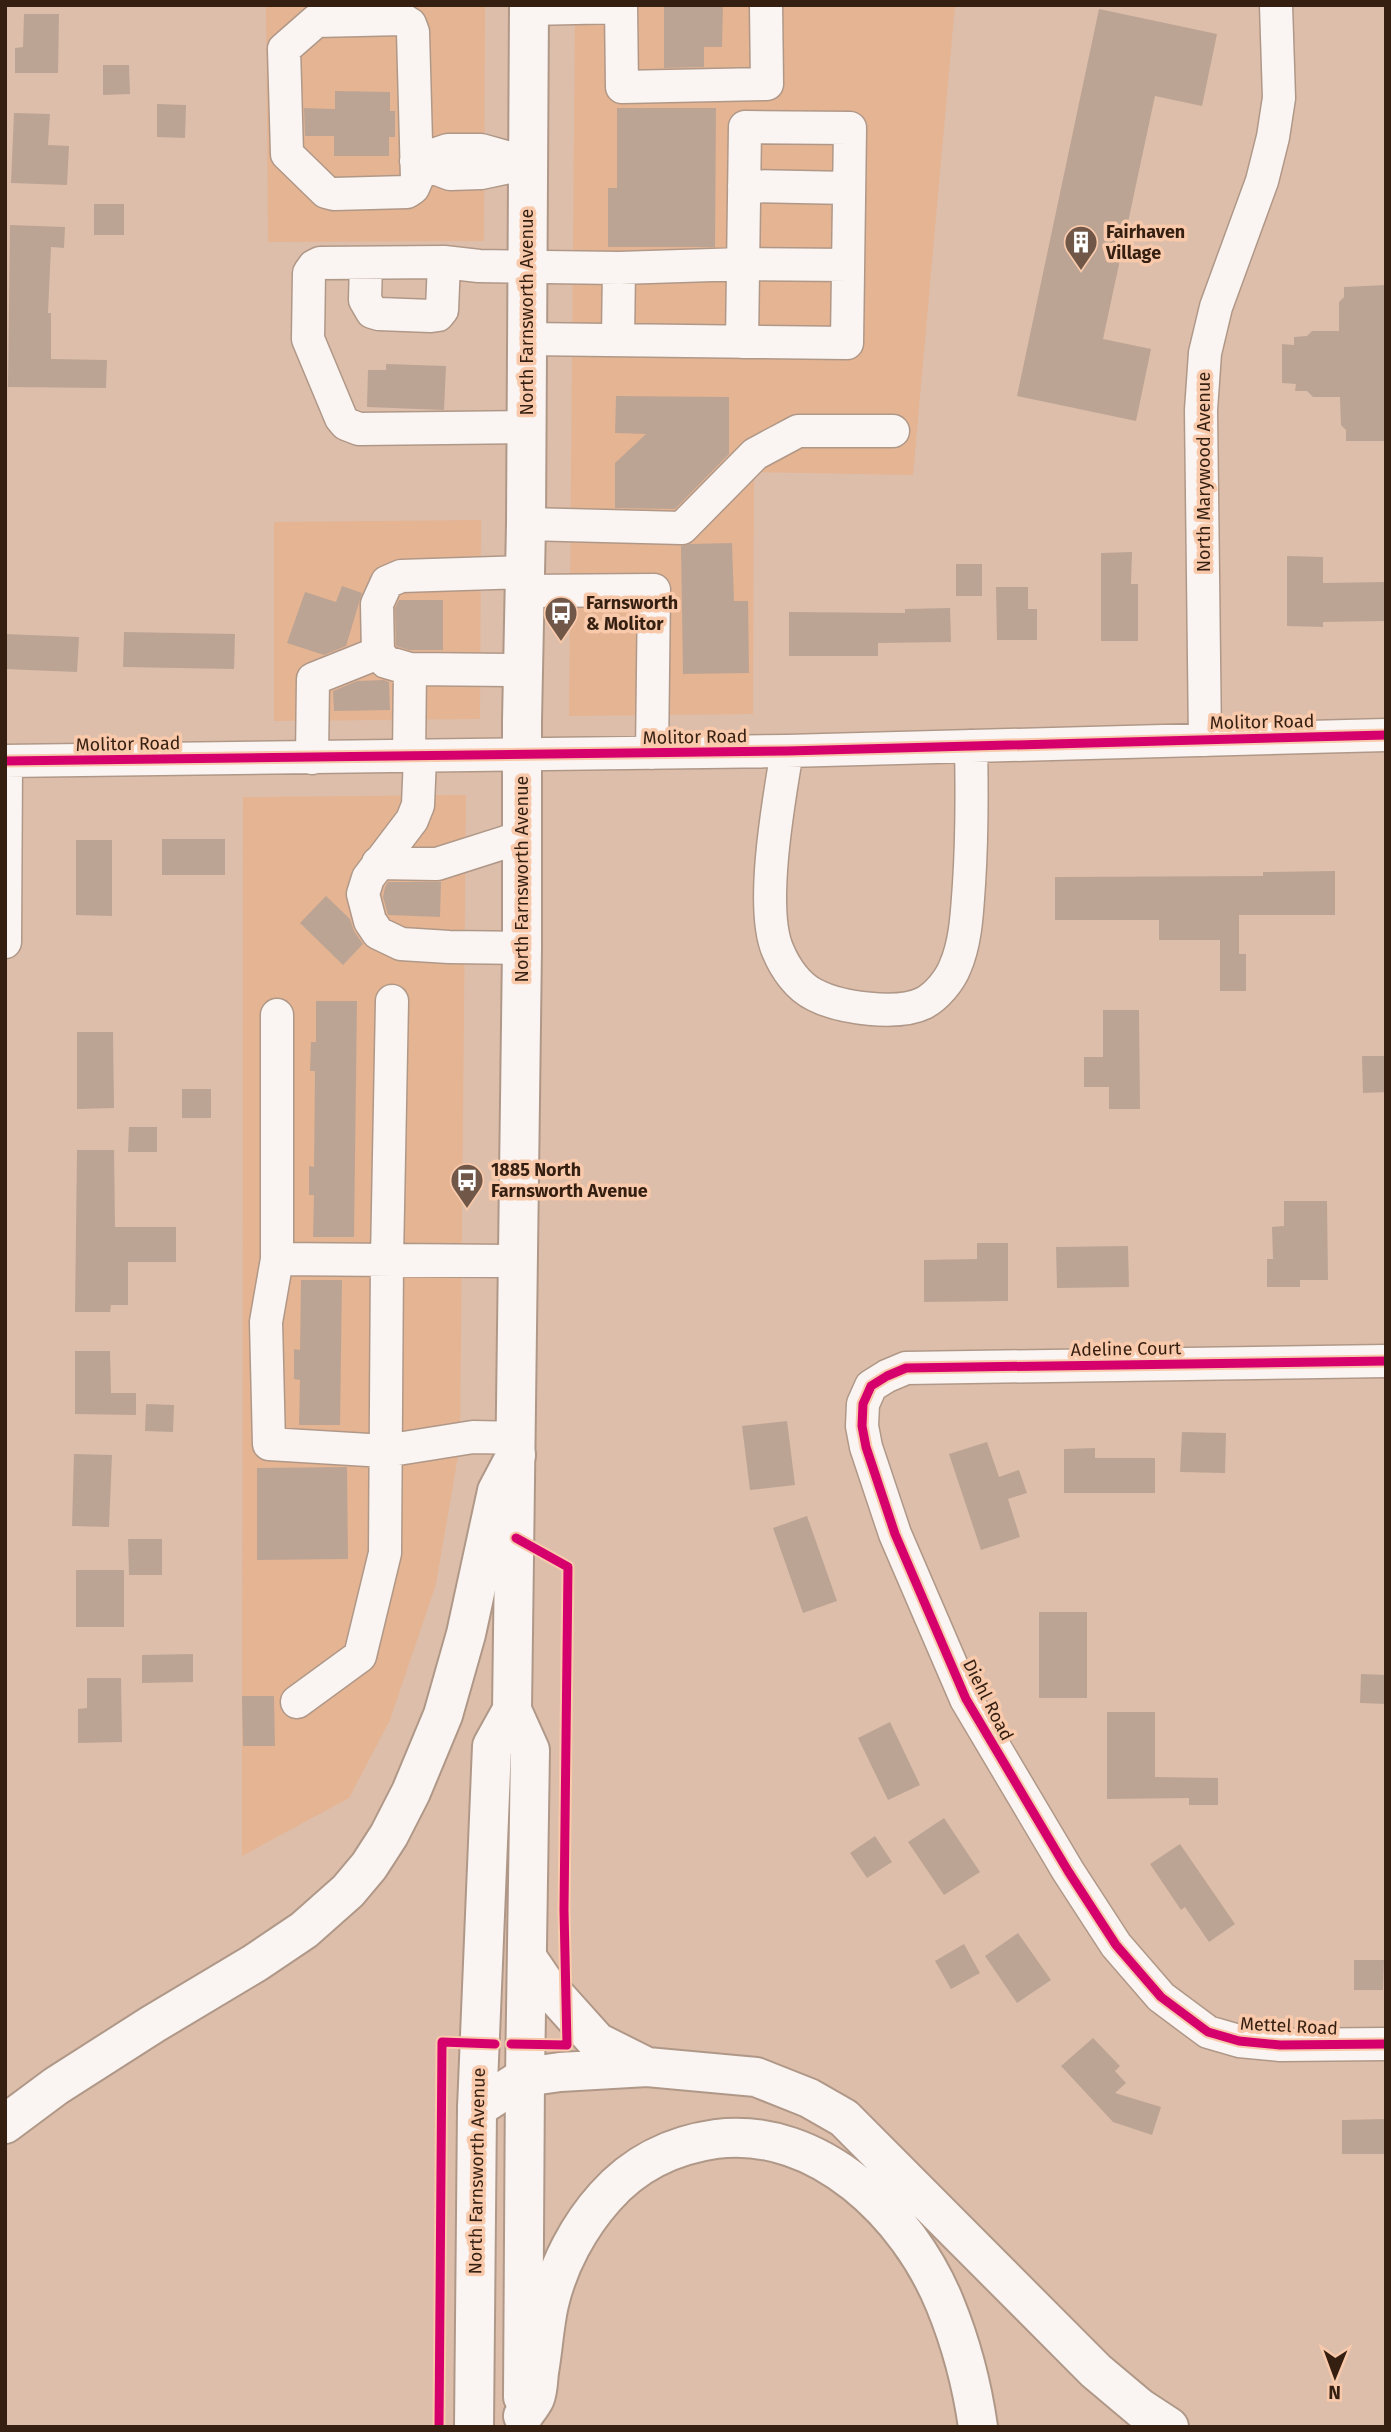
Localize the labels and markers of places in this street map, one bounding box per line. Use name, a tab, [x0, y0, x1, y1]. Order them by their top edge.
place label: Fairhaven Village	[1105, 221, 1185, 264]
building icon: Fairhaven Village	[1062, 223, 1100, 272]
place label: Farnsworth & Molitor	[586, 592, 678, 635]
bus stop icon: Farnsworth & Molitor	[542, 594, 580, 643]
place label: 1885 North Farnsworth Avenue	[491, 1159, 648, 1202]
bus stop icon: 1885 North Farnsworth Avenue	[448, 1161, 486, 1210]

